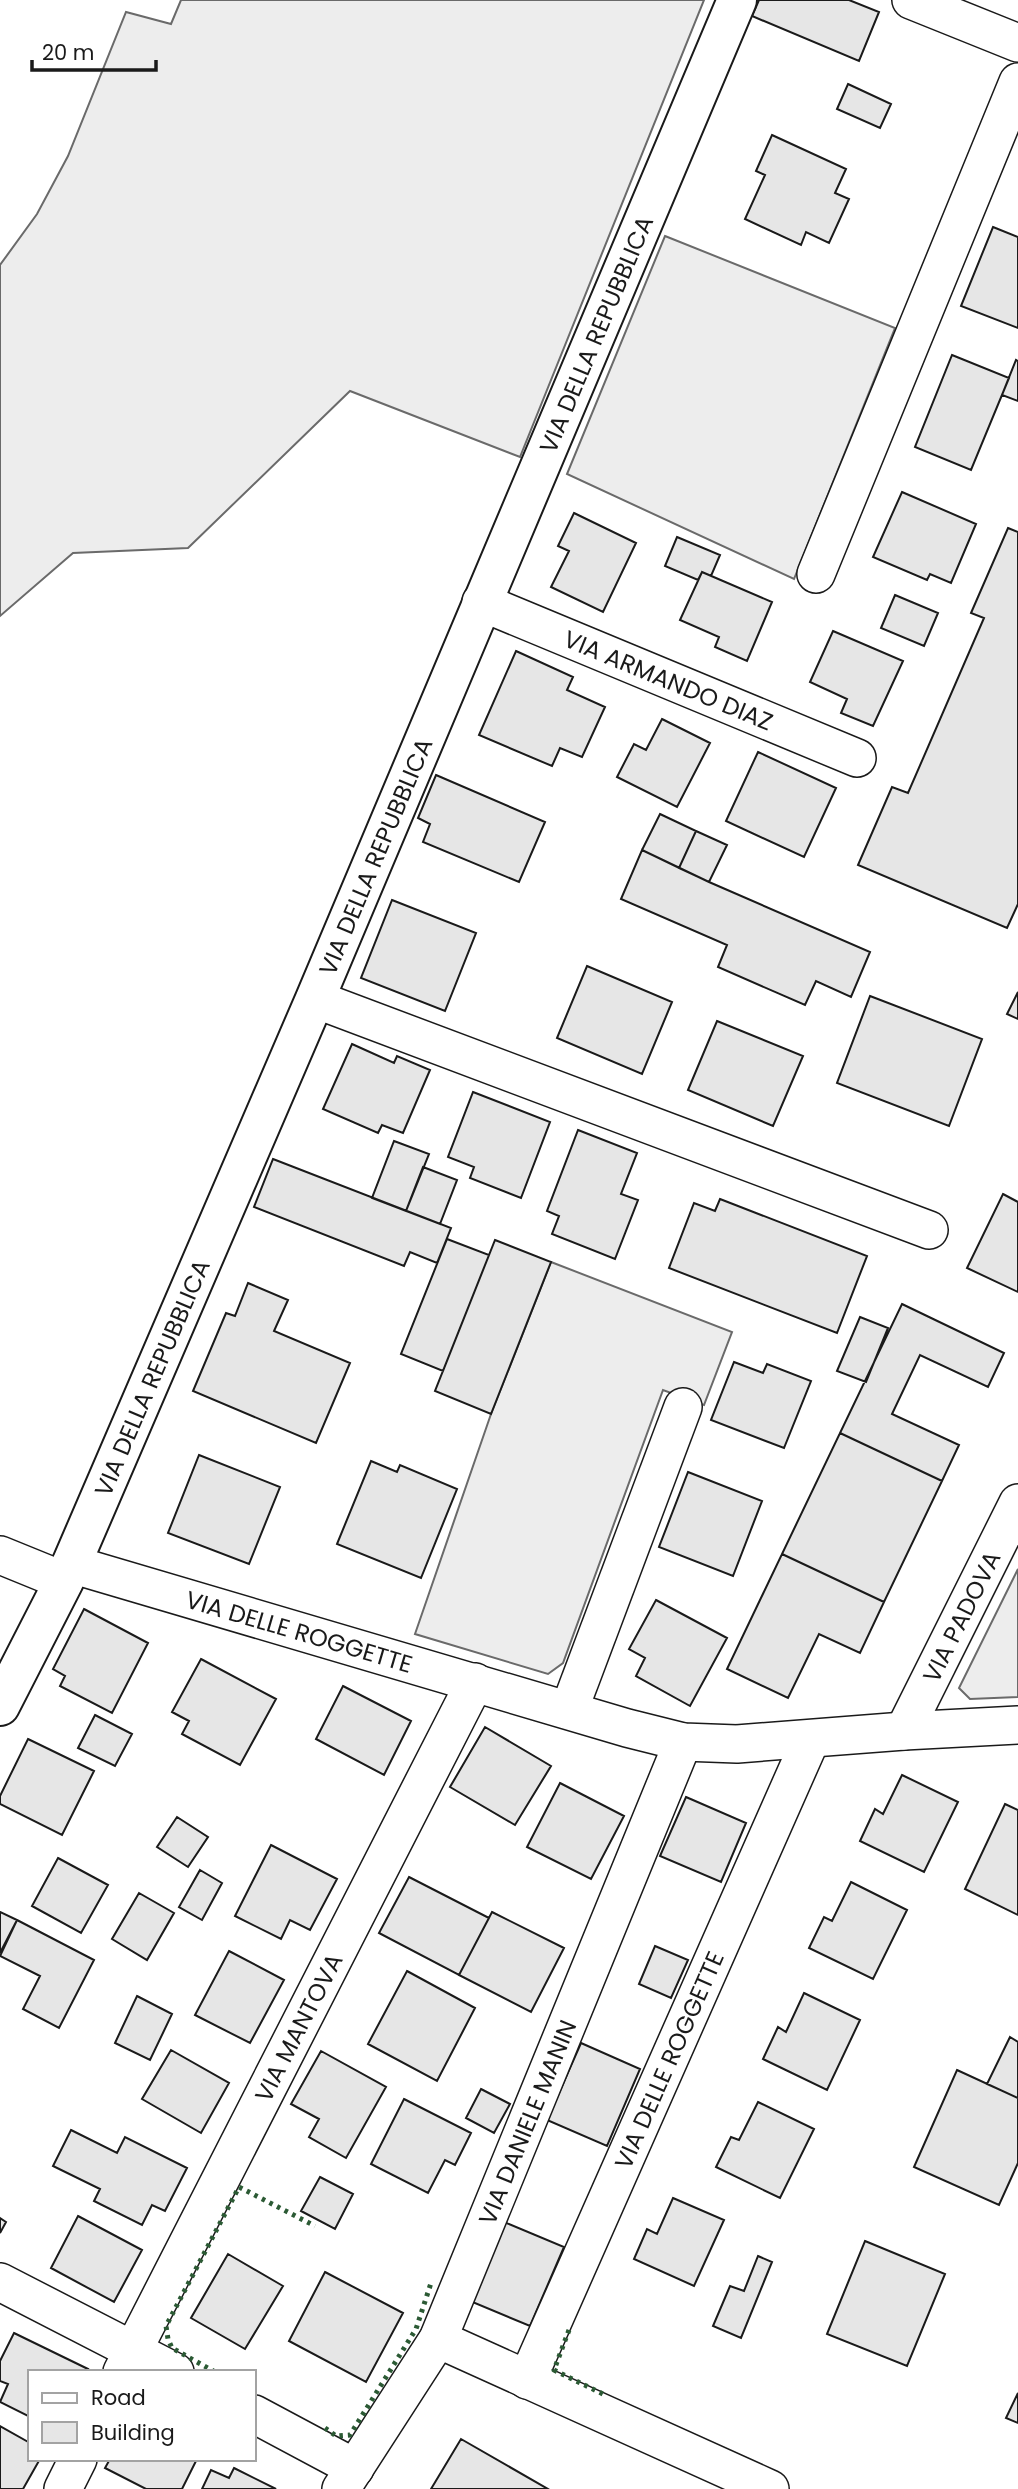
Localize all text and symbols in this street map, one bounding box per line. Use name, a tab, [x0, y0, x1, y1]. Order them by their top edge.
scale bar	[32, 28, 156, 72]
text: 20 m	[42, 38, 95, 67]
street label: VIA DELLA REPUBBLICA	[531, 210, 661, 458]
street label: VIA ARMANDO DIAZ	[559, 622, 778, 738]
street label: VIA DELLA REPUBBLICA	[310, 733, 440, 980]
street label: VIA DELLA REPUBBLICA	[86, 1254, 217, 1501]
street label: VIA PADOVA	[914, 1545, 1008, 1688]
street label: VIA DELLE ROGGETTE	[182, 1582, 417, 1680]
street label: VIA DELLE ROGGETTE	[606, 1946, 731, 2174]
street label: VIA MANTOVA	[247, 1948, 350, 2107]
street label: VIA DANIELE MANIN	[470, 2015, 584, 2230]
legend	[28, 2370, 256, 2461]
text: Road	[91, 2383, 146, 2412]
text: Building	[91, 2418, 175, 2447]

